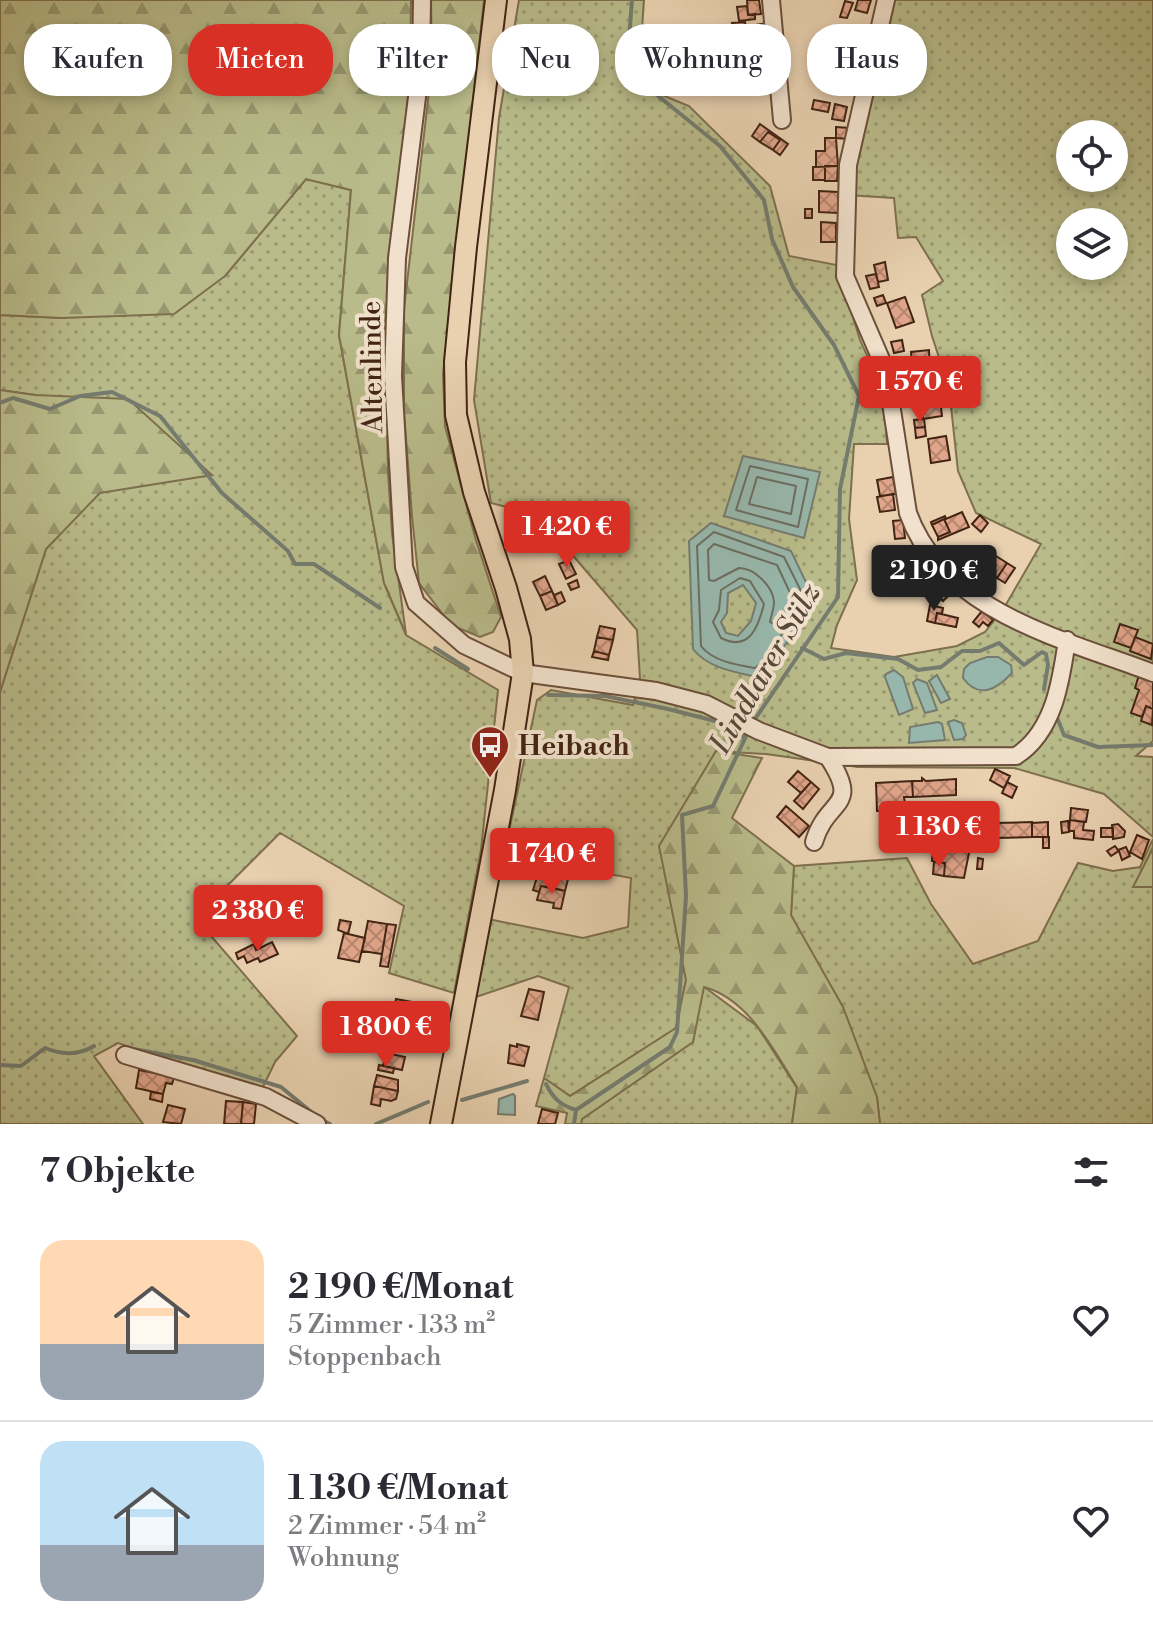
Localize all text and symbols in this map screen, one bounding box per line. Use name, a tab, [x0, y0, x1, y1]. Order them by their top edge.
chip: Kaufen	[24, 24, 172, 96]
chip: Mieten	[188, 24, 333, 96]
chip: Filter	[349, 24, 476, 96]
chip: Neu	[492, 24, 599, 96]
chip: Wohnung	[615, 24, 791, 96]
chip: Haus	[807, 24, 927, 96]
map controls	[1056, 120, 1128, 280]
button: locate	[1056, 120, 1128, 192]
button: layers	[1056, 208, 1128, 280]
street label: Altenlinde	[354, 301, 391, 434]
pin: 1 570 €	[846, 356, 994, 424]
text: 1 570 €	[877, 366, 963, 398]
pin: 1 420 €	[493, 501, 641, 569]
text: 1 420 €	[522, 511, 612, 543]
pin: 2 190 €	[860, 545, 1008, 613]
text: 2 190 €	[890, 555, 978, 587]
water label: Lindlarer Sülz	[701, 576, 830, 761]
bus stop icon: Heibach	[469, 724, 511, 779]
place label: Heibach	[518, 729, 630, 764]
pin: 1 130 €	[865, 801, 1013, 869]
text: 1 130 €	[897, 811, 981, 843]
pin: 1 740 €	[478, 828, 626, 896]
text: 1 740 €	[508, 838, 596, 870]
pin: 2 380 €	[184, 885, 332, 953]
text: 2 380 €	[212, 895, 304, 927]
pin: 1 800 €	[312, 1001, 460, 1069]
text: 1 800 €	[340, 1011, 432, 1043]
icon: filters	[1069, 1150, 1113, 1194]
text: 7 Objekte	[40, 1151, 195, 1193]
text: 2 190 €/Monat	[288, 1267, 514, 1309]
icon: home	[104, 1272, 200, 1368]
icon: heart	[1069, 1298, 1113, 1342]
text: 5 Zimmer · 133 m²	[288, 1309, 495, 1341]
text: Stoppenbach	[288, 1341, 442, 1373]
text: 1 130 €/Monat	[288, 1468, 508, 1510]
icon: home	[104, 1473, 200, 1569]
icon: heart	[1069, 1499, 1113, 1543]
text: 2 Zimmer · 54 m²	[288, 1510, 486, 1542]
text: Wohnung	[288, 1542, 399, 1574]

